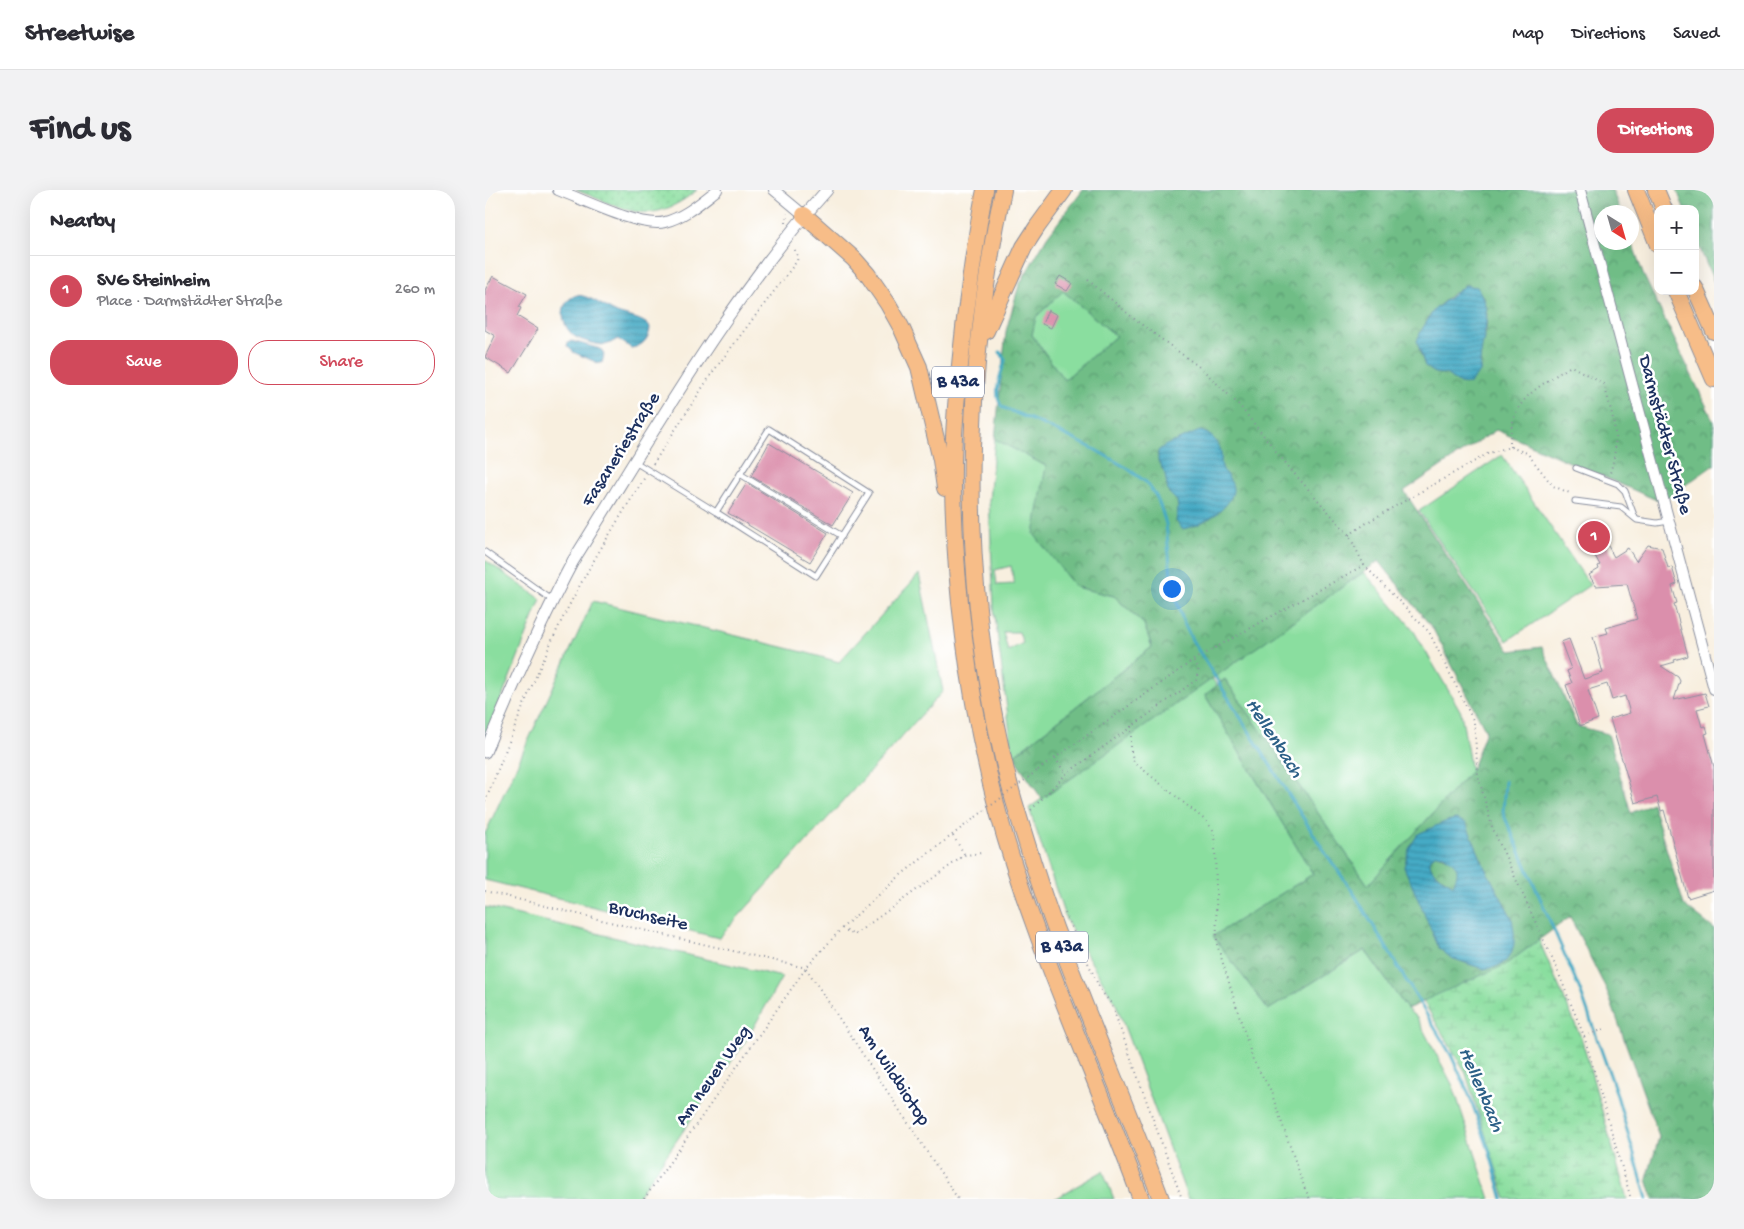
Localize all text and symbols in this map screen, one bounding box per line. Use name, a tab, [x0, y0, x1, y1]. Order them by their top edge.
text: Streetwise	[25, 20, 134, 49]
text: Map	[1512, 24, 1544, 45]
text: Directions	[1572, 24, 1645, 45]
text: Saved	[1673, 24, 1719, 45]
button: Directions	[1597, 108, 1714, 153]
text: Find us	[30, 110, 130, 151]
north arrow	[1594, 205, 1639, 250]
map controls	[1654, 205, 1699, 295]
button: +	[1654, 205, 1699, 250]
text: Nearby	[50, 210, 115, 235]
button: −	[1654, 250, 1699, 295]
text: SVG Steinheim	[97, 270, 210, 293]
text: 1	[63, 281, 69, 300]
text: 260 m	[395, 281, 435, 300]
text: Place · Darmstädter Straße	[97, 293, 282, 312]
button: Save	[50, 340, 238, 385]
button: Share	[248, 340, 435, 385]
street label: Darmstädter Straße	[1631, 351, 1696, 517]
road number: B 43a	[932, 366, 984, 398]
street label: Fasaneriestraße	[577, 388, 666, 512]
pin: 1	[1578, 518, 1610, 556]
your location	[1159, 576, 1185, 602]
water label: Hellenbach	[1239, 695, 1307, 783]
street label: Bruchseite	[605, 897, 690, 937]
road number: B 43a	[1036, 932, 1088, 962]
street label: Am neuen Weg	[671, 1021, 757, 1131]
street label: Am Wildbiotop	[852, 1021, 935, 1131]
water label: Hellenbach	[1452, 1044, 1508, 1136]

